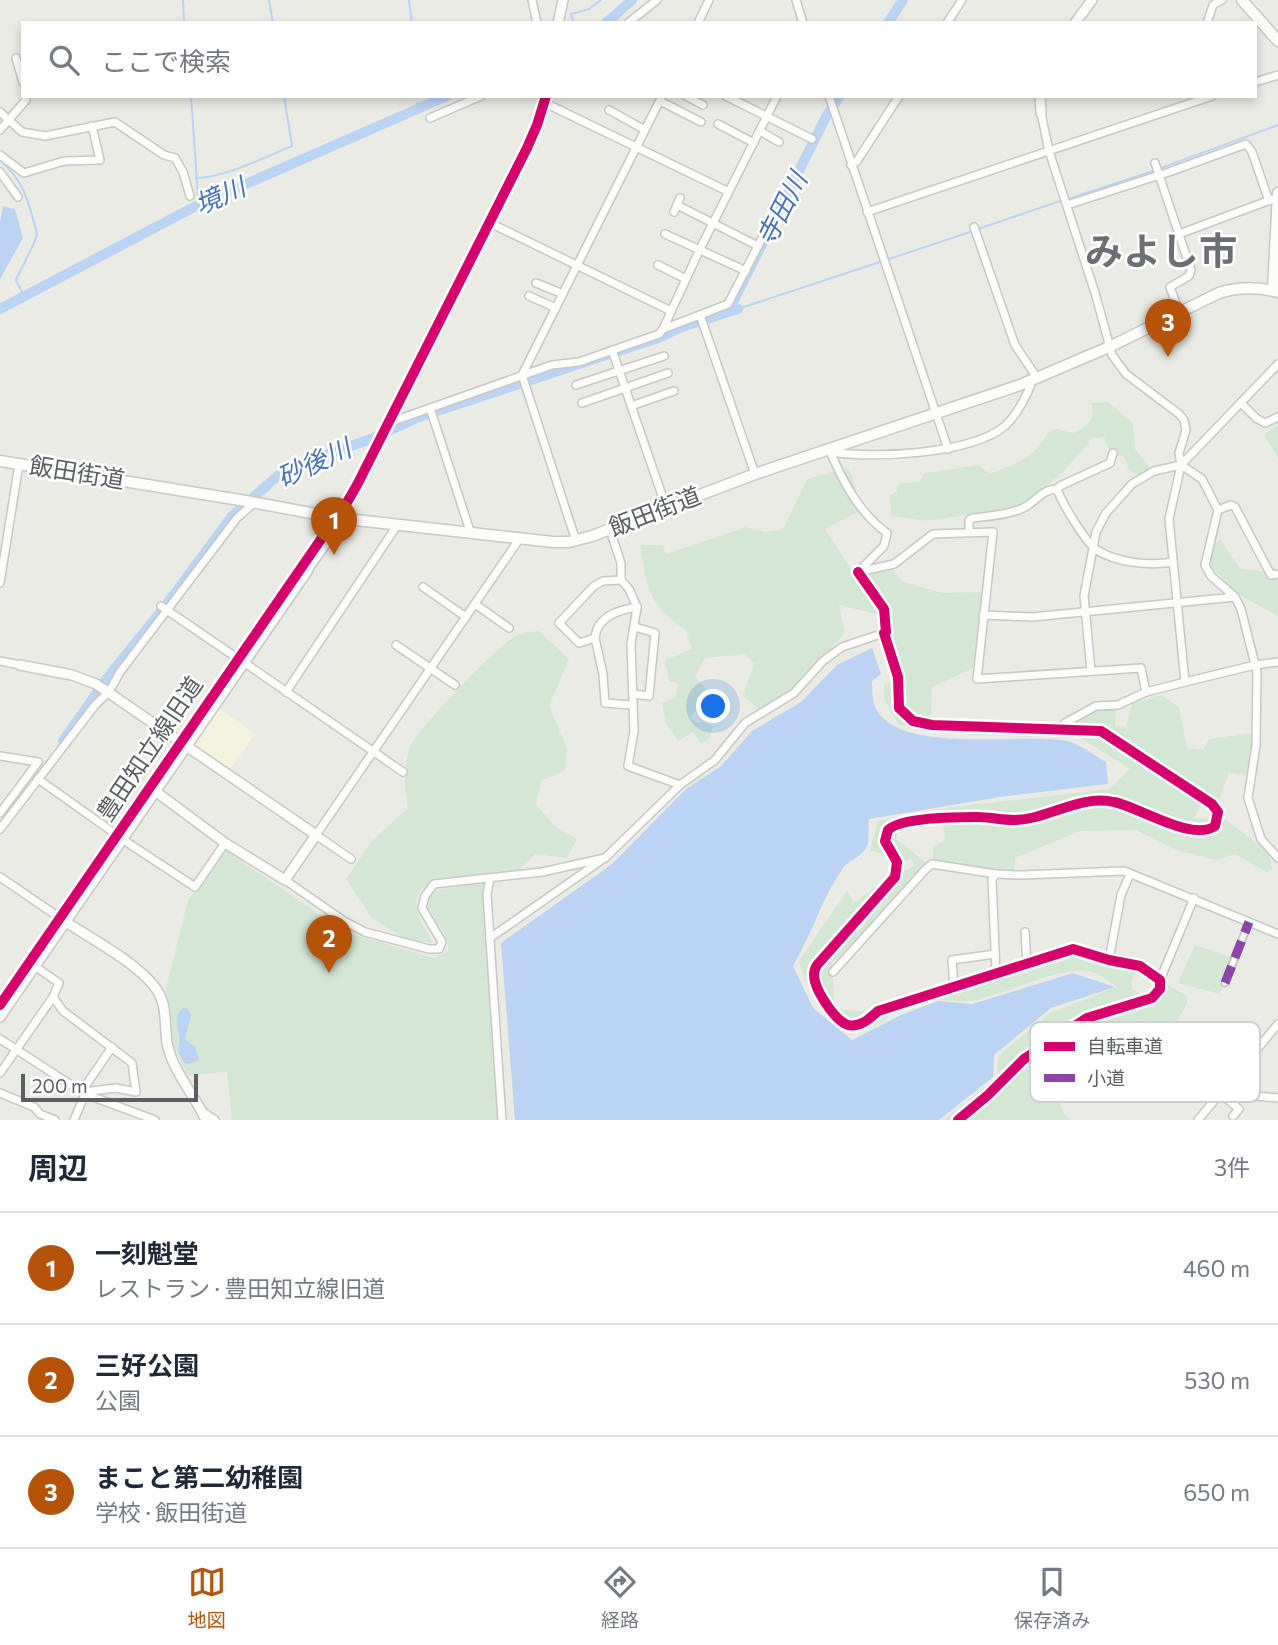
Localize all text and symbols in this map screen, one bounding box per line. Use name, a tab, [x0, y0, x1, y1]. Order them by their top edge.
search box	[21, 21, 1257, 98]
icon: search	[45, 41, 83, 79]
text: ここで検索	[101, 45, 231, 76]
water label: 寺田川	[749, 164, 814, 250]
water label: 境川	[189, 169, 252, 219]
district label: みよし市	[1085, 226, 1237, 273]
pin: 3	[1145, 299, 1191, 357]
water label: 砂後川	[271, 430, 358, 492]
street label: 飯田街道	[28, 450, 127, 493]
street label: 飯田街道	[604, 480, 704, 541]
pin: 1	[311, 497, 357, 555]
street label: 豊田知立線旧道	[90, 670, 208, 826]
your location	[696, 689, 730, 723]
pin: 2	[306, 915, 352, 973]
legend	[1030, 1022, 1260, 1102]
text: 自転車道	[1087, 1034, 1163, 1057]
text: 小道	[1087, 1066, 1125, 1089]
scale bar	[21, 1071, 198, 1103]
text: 200 m	[32, 1074, 88, 1097]
text: 周辺	[28, 1148, 88, 1185]
text: 3件	[1214, 1153, 1250, 1181]
text: 一刻魁堂	[95, 1237, 199, 1268]
text: 1	[46, 1254, 56, 1282]
text: 460 m	[1183, 1254, 1250, 1282]
text: レストラン · 豊田知立線旧道	[95, 1274, 385, 1302]
text: 三好公園	[95, 1349, 199, 1380]
text: 2	[44, 1366, 58, 1394]
text: 530 m	[1184, 1366, 1250, 1394]
text: 公園	[95, 1386, 141, 1414]
text: まこと第二幼稚園	[95, 1461, 303, 1492]
text: 3	[44, 1478, 58, 1506]
text: 650 m	[1183, 1478, 1250, 1506]
text: 学校 · 飯田街道	[95, 1498, 247, 1526]
tab: 地図	[188, 1563, 226, 1632]
tab: 経路	[601, 1563, 639, 1632]
tab: 保存済み	[1014, 1563, 1090, 1632]

